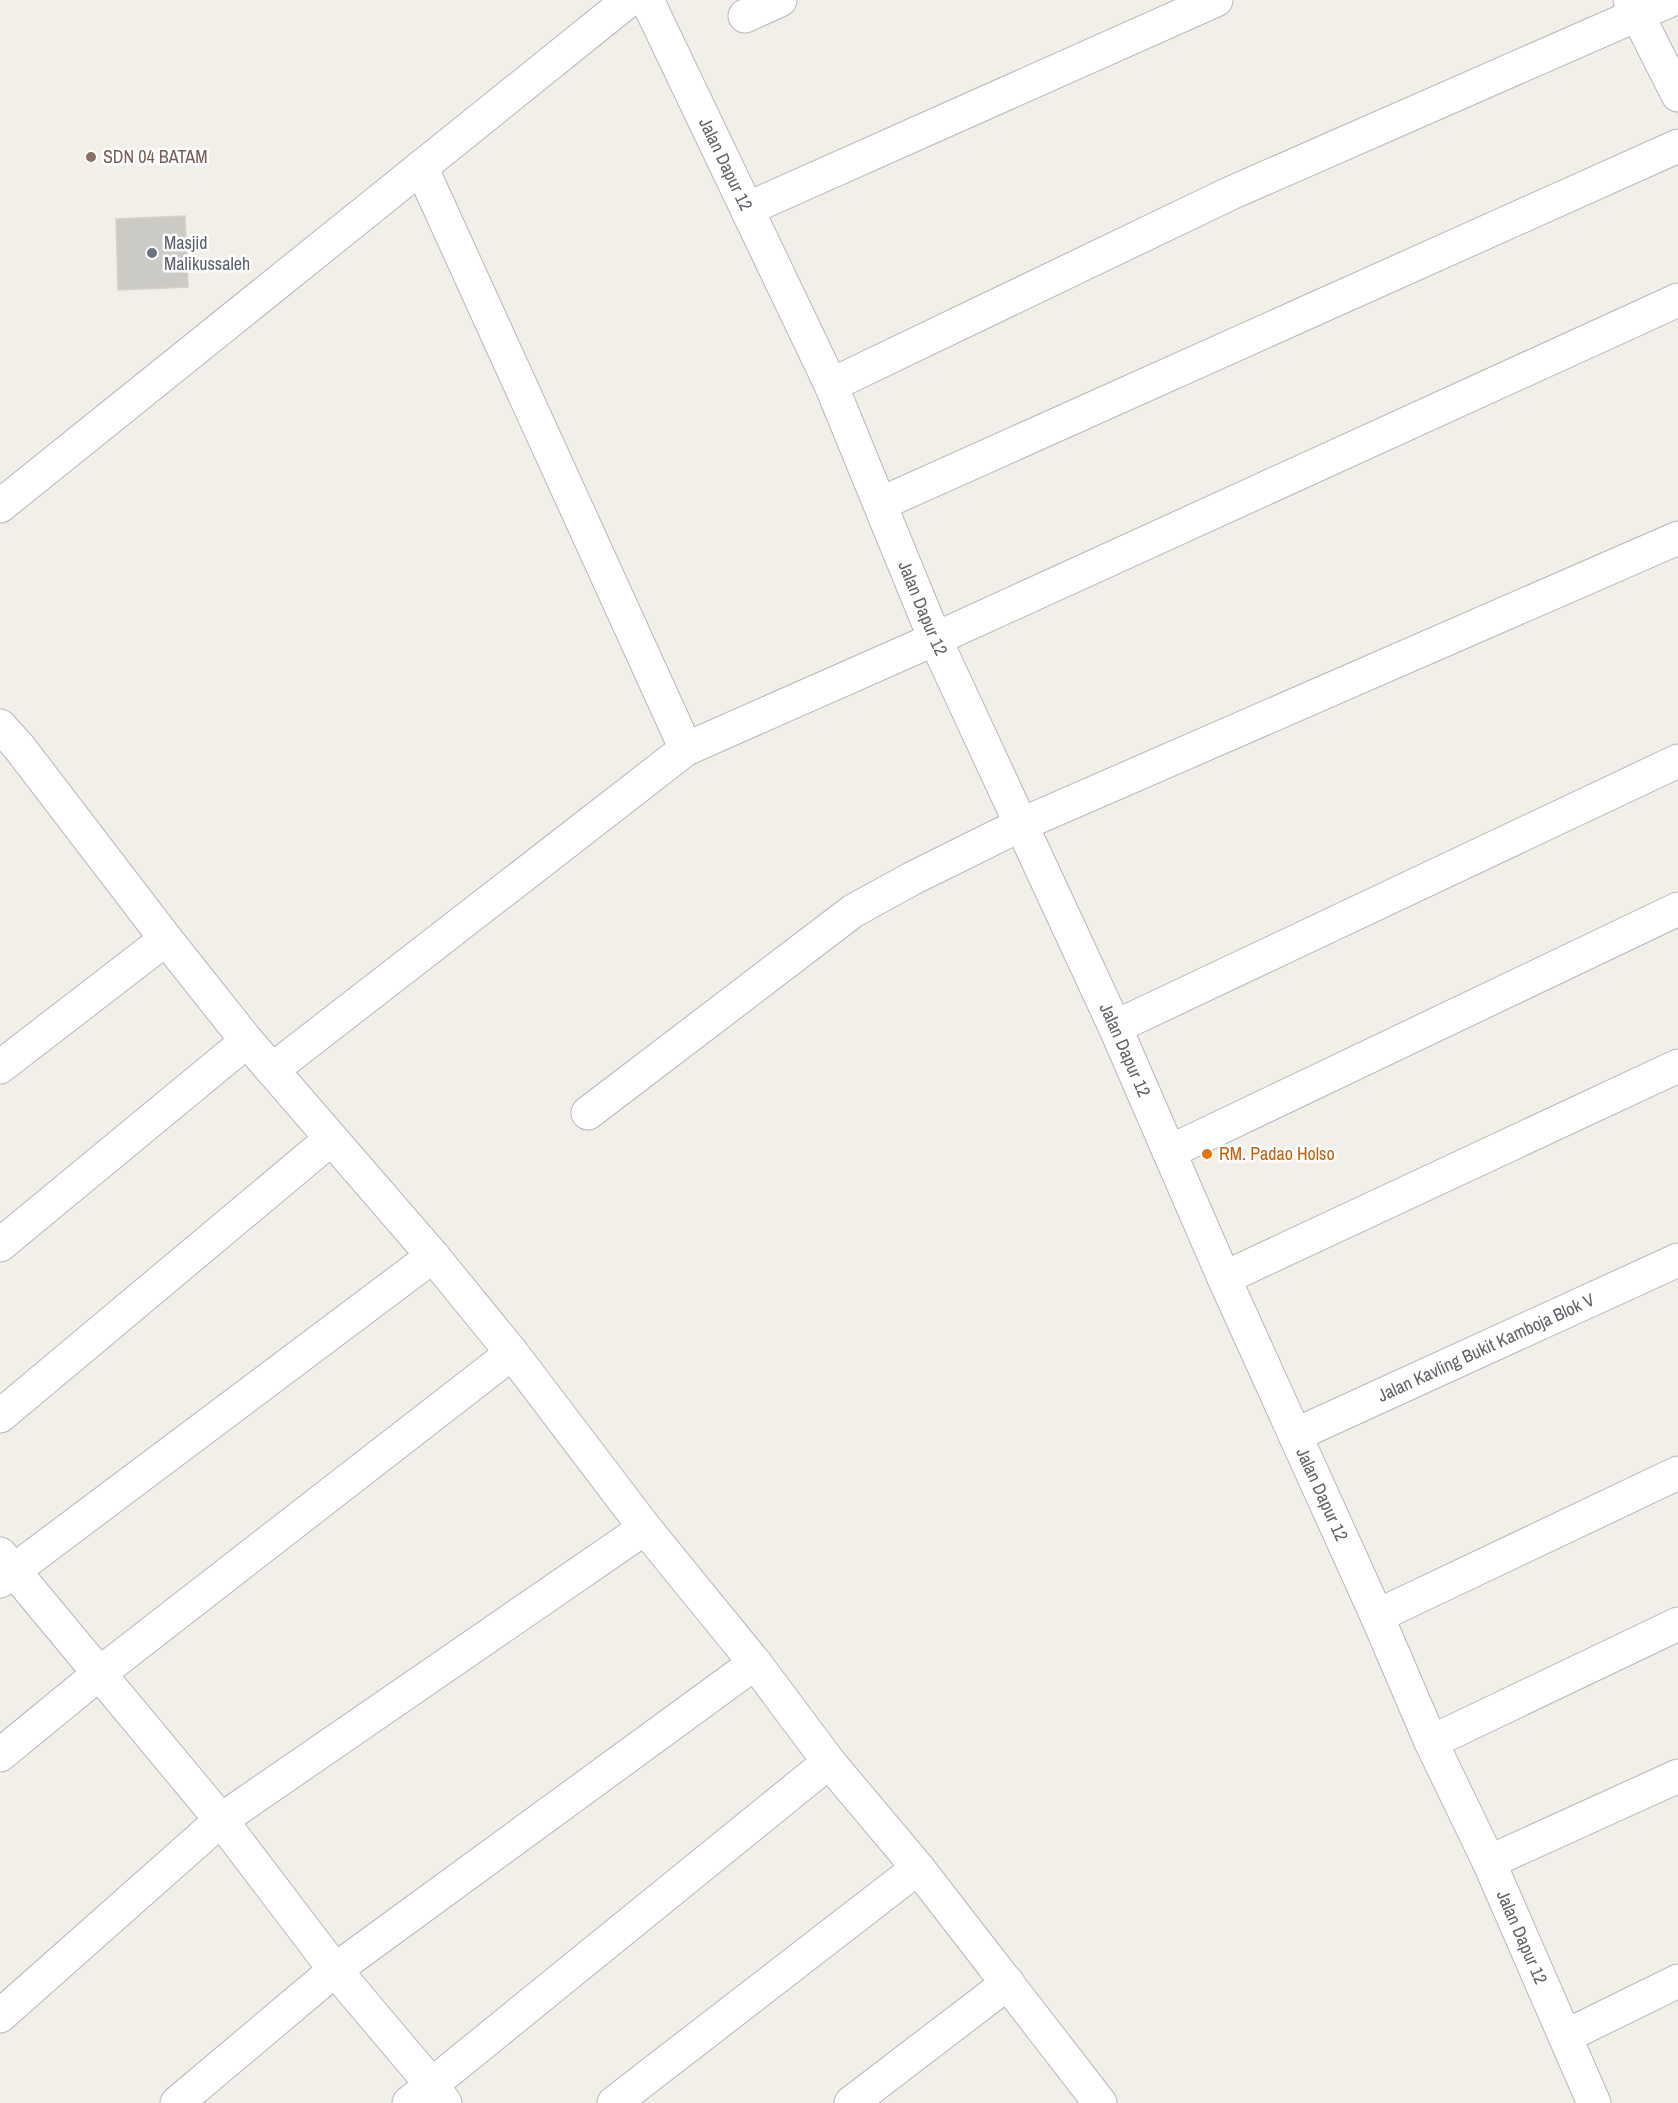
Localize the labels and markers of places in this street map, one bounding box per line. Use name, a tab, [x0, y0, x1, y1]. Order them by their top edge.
place label: SDN 04 BATAM	[103, 144, 207, 169]
marker: SDN 04 BATAM	[84, 150, 98, 164]
place label: Masjid Malikussaleh	[164, 230, 250, 276]
marker: Masjid Malikussaleh	[145, 246, 159, 260]
place label: RM. Padao Holso	[1219, 1141, 1335, 1166]
marker: RM. Padao Holso	[1200, 1147, 1214, 1161]

